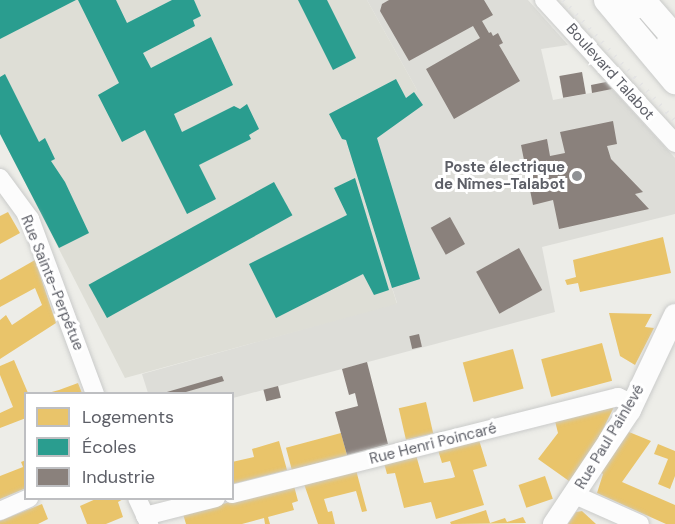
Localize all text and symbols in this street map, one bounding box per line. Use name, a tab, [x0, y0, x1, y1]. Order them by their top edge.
street label: Boulevard Talabot	[562, 20, 658, 124]
place label: Poste électrique de Nîmes-Talabot	[434, 158, 565, 193]
marker: Poste électrique de Nîmes-Talabot	[570, 169, 584, 183]
street label: Rue Sainte-Perpétue	[17, 213, 87, 353]
street label: Rue Paul Painlevé	[572, 381, 648, 493]
legend	[24, 392, 234, 500]
text: Logements	[82, 405, 174, 429]
street label: Rue Henri Poincaré	[368, 419, 498, 469]
text: Écoles	[82, 435, 136, 459]
text: Industrie	[82, 465, 155, 489]

